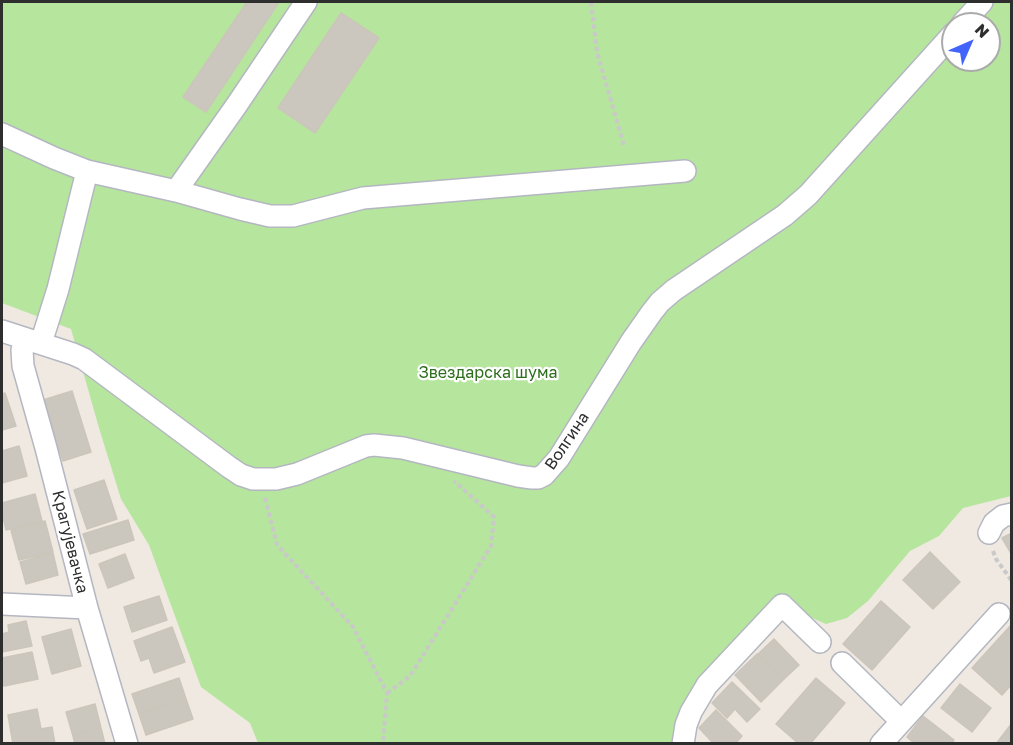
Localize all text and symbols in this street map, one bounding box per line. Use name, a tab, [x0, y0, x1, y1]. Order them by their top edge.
north arrow	[941, 12, 1001, 72]
text: N	[971, 19, 994, 42]
park label: Звездарска шума	[419, 363, 557, 383]
street label: Волгина	[541, 409, 593, 473]
street label: Крагујевачка	[48, 489, 92, 595]

